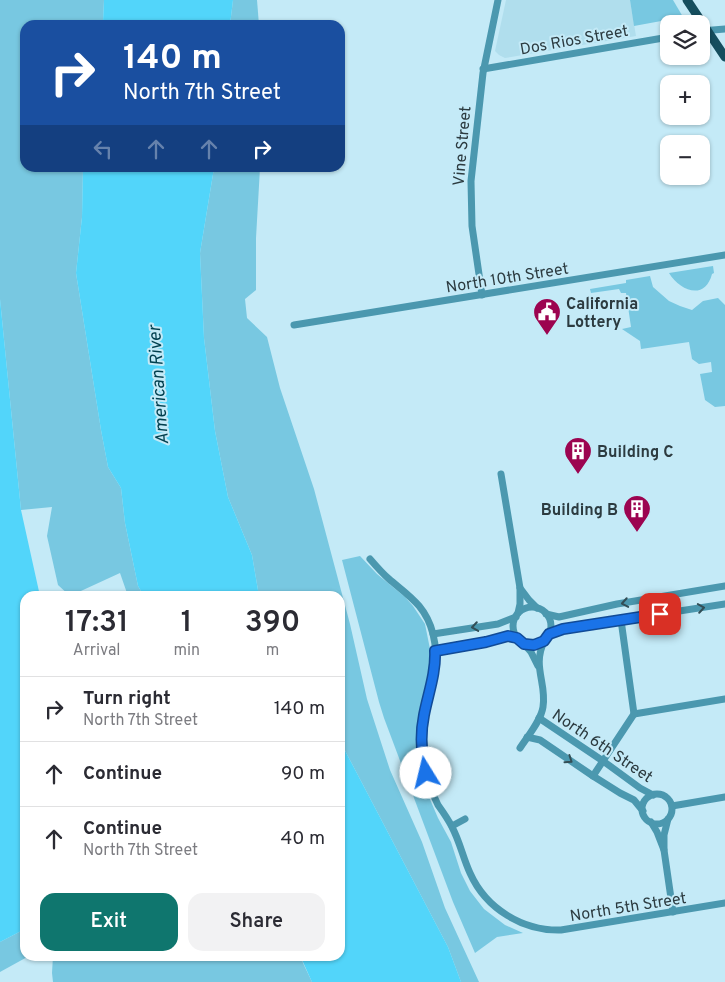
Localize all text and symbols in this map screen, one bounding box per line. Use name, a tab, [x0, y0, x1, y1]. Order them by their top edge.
map controls	[660, 15, 710, 185]
button: layers	[660, 15, 710, 65]
street label: Dos Rios Street	[519, 22, 630, 60]
text: 140 m	[123, 37, 222, 81]
icon: right	[40, 40, 105, 105]
button: +	[660, 75, 710, 125]
text: North 7th Street	[123, 80, 281, 107]
street label: Vine Street	[450, 105, 476, 187]
icon: left	[89, 135, 117, 163]
icon: ahead	[142, 135, 170, 163]
icon: ahead	[195, 135, 223, 163]
icon: right	[248, 135, 276, 163]
button: −	[660, 135, 710, 185]
street label: North 10th Street	[445, 259, 570, 299]
place label: California Lottery	[566, 295, 638, 333]
public building icon: California Lottery	[532, 297, 562, 336]
water label: American River	[144, 322, 175, 445]
building icon: Building C	[563, 436, 593, 475]
place label: Building C	[597, 443, 673, 463]
building icon: Building B	[622, 494, 652, 533]
place label: Building B	[541, 501, 618, 521]
pin	[639, 593, 681, 635]
one-way arrow	[621, 597, 629, 607]
icon: arrive	[646, 600, 674, 628]
one-way arrow	[696, 603, 705, 613]
text: 17:31	[65, 605, 129, 642]
text: 1	[181, 605, 193, 642]
text: 390	[245, 605, 300, 642]
one-way arrow	[471, 622, 479, 632]
text: Arrival	[73, 641, 121, 661]
text: min	[173, 641, 200, 661]
text: m	[266, 641, 279, 661]
text: Turn right	[83, 687, 171, 711]
icon: right	[40, 695, 68, 723]
text: 140 m	[274, 697, 325, 721]
street label: North 6th Street	[548, 706, 656, 788]
text: North 7th Street	[83, 711, 198, 731]
position arrow	[399, 746, 451, 798]
one-way arrow	[564, 754, 573, 763]
icon: ahead	[40, 760, 68, 788]
text: Continue	[83, 762, 162, 786]
text: 90 m	[281, 762, 325, 786]
text: Continue	[83, 817, 162, 841]
icon: ahead	[40, 825, 68, 853]
text: 40 m	[280, 827, 325, 851]
text: North 7th Street	[83, 841, 198, 861]
street label: North 5th Street	[569, 889, 688, 927]
button: Exit	[40, 893, 178, 951]
button: Share	[188, 893, 325, 951]

